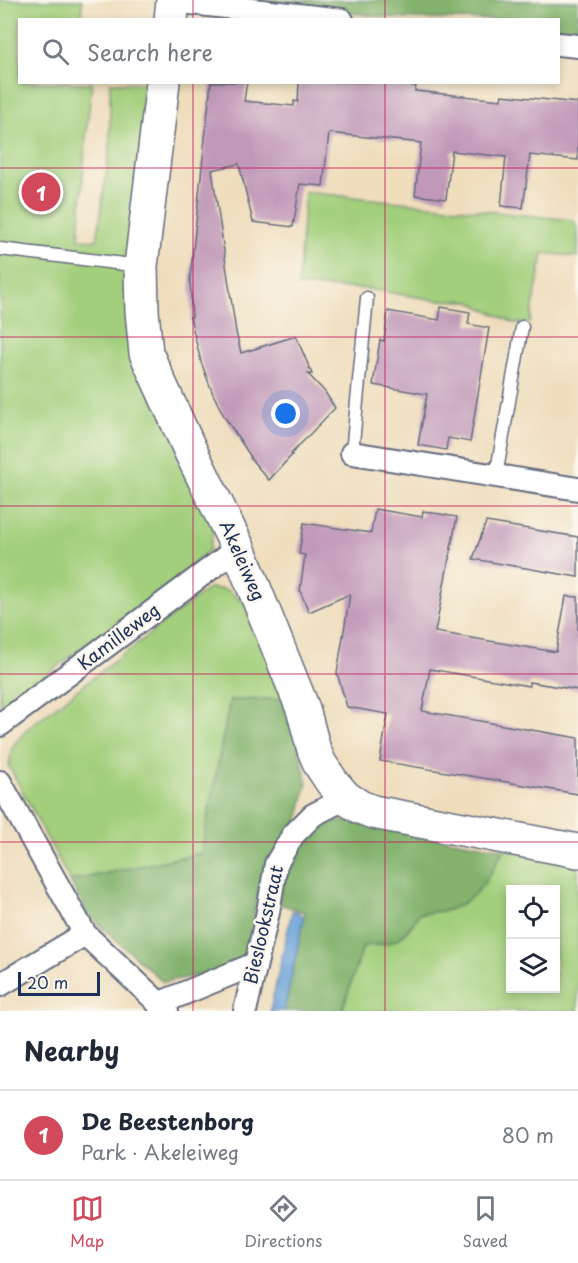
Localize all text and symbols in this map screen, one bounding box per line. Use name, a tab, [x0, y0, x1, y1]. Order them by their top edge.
search box	[18, 18, 560, 84]
icon: search	[39, 35, 72, 68]
text: Search here	[87, 35, 213, 68]
pin: 1	[22, 170, 60, 214]
your location	[271, 399, 300, 428]
street label: Akeleiweg	[214, 516, 273, 605]
street label: Kamilleweg	[71, 596, 165, 676]
street label: Bieslookstraat	[236, 862, 289, 987]
map controls	[506, 885, 560, 993]
button: locate	[506, 885, 560, 939]
button: layers	[506, 939, 560, 993]
scale bar	[18, 969, 100, 996]
text: 20 m	[27, 970, 68, 994]
text: Nearby	[24, 1031, 119, 1070]
text: De Beestenborg	[81, 1104, 254, 1137]
text: 1	[39, 1120, 48, 1150]
text: 80 m	[502, 1120, 554, 1150]
text: Park · Akeleiweg	[81, 1137, 239, 1167]
tab: Map	[70, 1192, 104, 1252]
tab: Directions	[244, 1192, 322, 1252]
tab: Saved	[462, 1192, 508, 1252]

